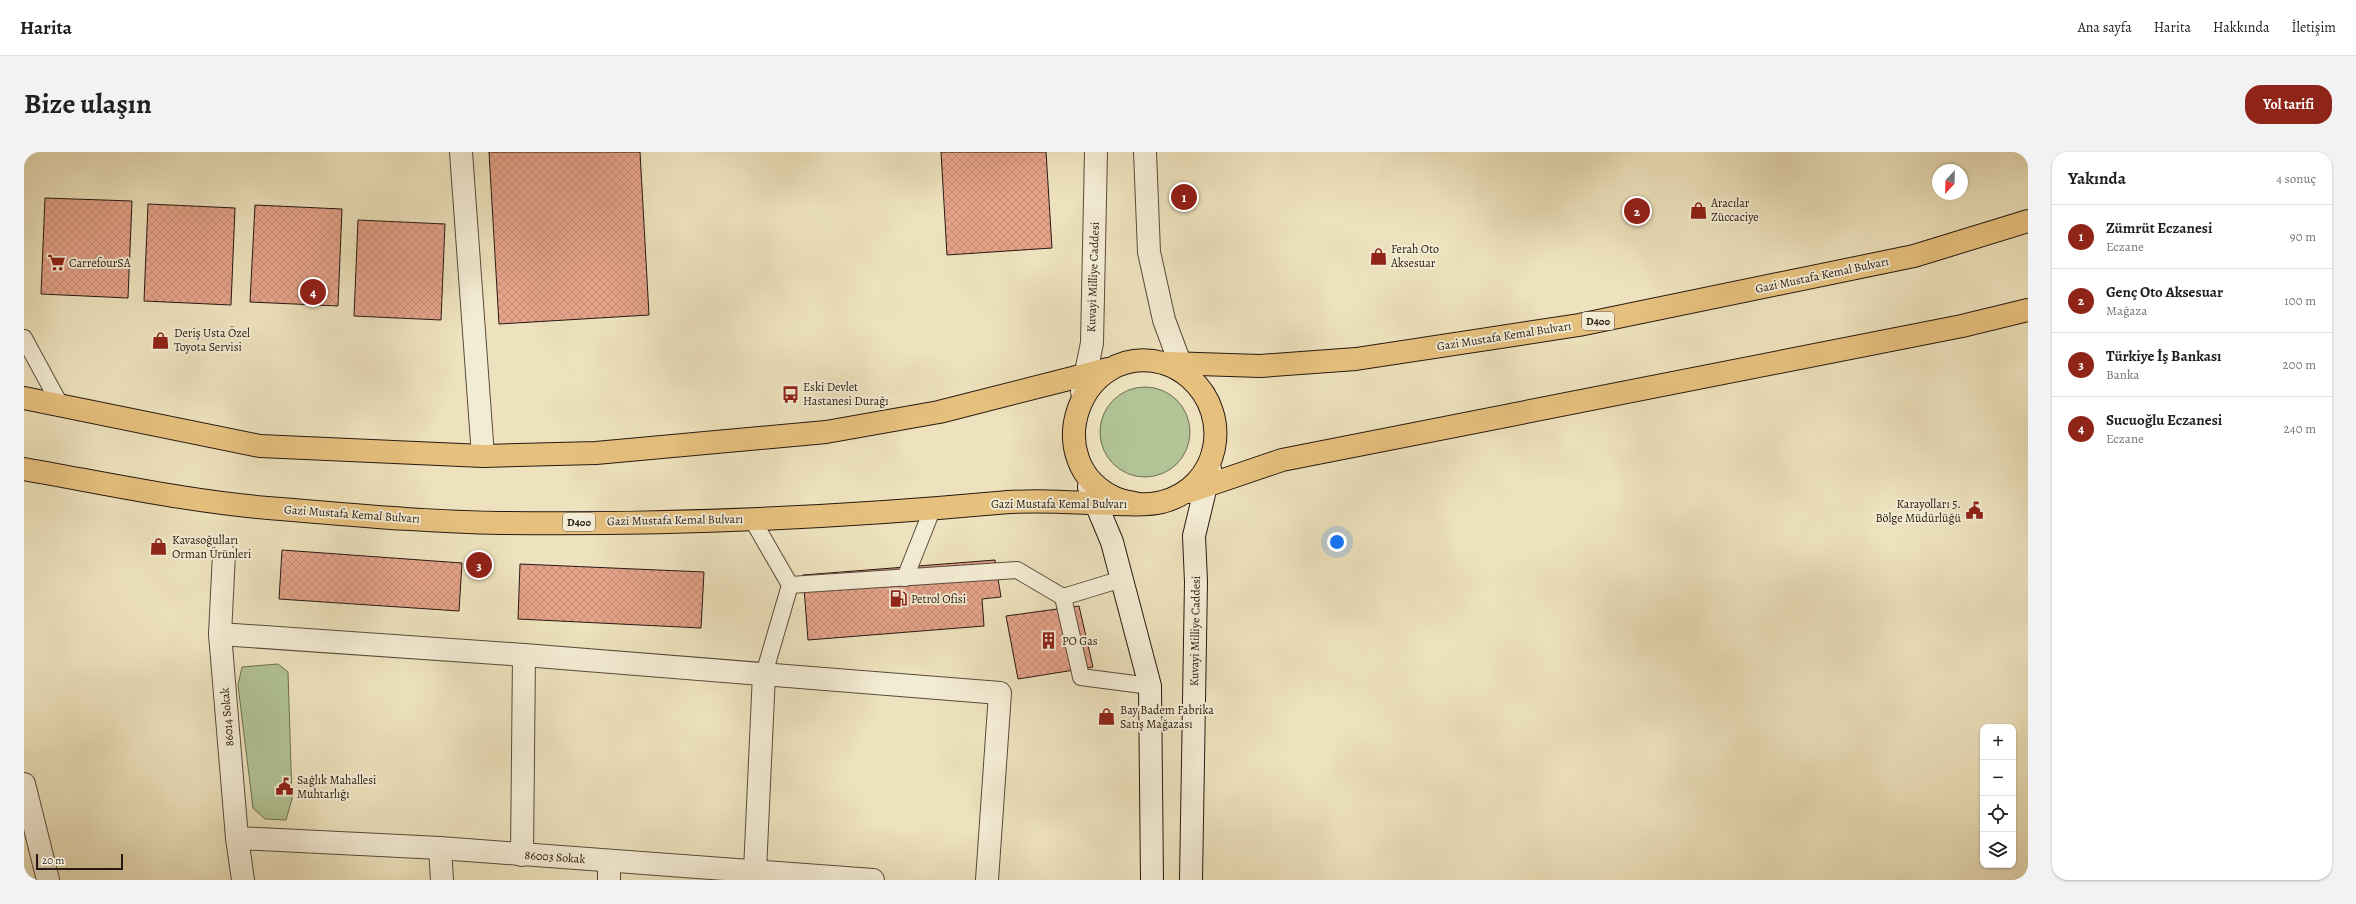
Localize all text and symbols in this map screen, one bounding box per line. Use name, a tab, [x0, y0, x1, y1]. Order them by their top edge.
text: Harita	[20, 15, 72, 41]
text: Ana sayfa	[2078, 18, 2132, 37]
text: Harita	[2154, 18, 2191, 37]
text: Hakkında	[2213, 18, 2269, 37]
text: İletişim	[2291, 18, 2336, 37]
text: Bize ulaşın	[24, 85, 152, 123]
button: Yol tarifi	[2245, 85, 2332, 124]
north arrow	[1932, 164, 1968, 200]
text: Yakında	[2068, 167, 2126, 190]
text: 4 sonuç	[2276, 170, 2316, 187]
pin: 1	[1171, 182, 1197, 212]
place label: Aracılar Züccaciye	[1710, 195, 1759, 225]
pin: 2	[1624, 196, 1650, 226]
shop icon: Aracılar Züccaciye	[1688, 200, 1708, 220]
text: Zümrüt Eczanesi	[2106, 218, 2212, 238]
street label: Kuvayi Milliye Caddesi	[1083, 221, 1103, 333]
text: 1	[2079, 228, 2083, 245]
text: 90 m	[2290, 228, 2316, 245]
text: Eczane	[2106, 238, 2144, 255]
place label: Ferah Oto Aksesuar	[1390, 241, 1439, 271]
shop icon: Ferah Oto Aksesuar	[1368, 246, 1388, 266]
supermarket icon: CarrefourSA	[46, 253, 66, 273]
street label: Gazi Mustafa Kemal Bulvarı	[1754, 253, 1890, 297]
place label: CarrefourSA	[69, 255, 132, 271]
pin: 4	[300, 277, 326, 307]
text: Genç Oto Aksesuar	[2106, 282, 2223, 302]
text: 2	[2078, 292, 2084, 309]
text: 100 m	[2284, 292, 2316, 309]
text: Mağaza	[2106, 302, 2147, 319]
road number: D400	[1582, 312, 1614, 330]
street label: Gazi Mustafa Kemal Bulvarı	[1436, 317, 1572, 355]
place label: Deriş Usta Özel Toyota Servisi	[174, 325, 250, 355]
shop icon: Deriş Usta Özel Toyota Servisi	[151, 330, 171, 350]
text: Türkiye İş Bankası	[2106, 346, 2221, 366]
text: 3	[2078, 356, 2084, 373]
text: 200 m	[2283, 356, 2316, 373]
text: Banka	[2106, 366, 2139, 383]
place label: Eski Devlet Hastanesi Durağı	[803, 379, 889, 409]
bus stop icon: Eski Devlet Hastanesi Durağı	[780, 384, 800, 404]
text: Sucuoğlu Eczanesi	[2106, 410, 2222, 430]
text: 4	[2078, 420, 2084, 437]
text: 240 m	[2284, 420, 2316, 437]
text: Eczane	[2106, 430, 2144, 447]
street label: Gazi Mustafa Kemal Bulvarı	[991, 496, 1127, 512]
place label: Karayolları 5. Bölge Müdürlüğü	[1875, 496, 1961, 526]
street label: Gazi Mustafa Kemal Bulvarı	[284, 501, 420, 527]
public building icon: Karayolları 5. Bölge Müdürlüğü	[1964, 501, 1984, 521]
street label: Gazi Mustafa Kemal Bulvarı	[607, 511, 743, 529]
road number: D400	[563, 513, 595, 531]
place label: Kavasoğulları Orman Ürünleri	[172, 532, 251, 562]
your location	[1327, 532, 1347, 552]
shop icon: Kavasoğulları Orman Ürünleri	[149, 537, 169, 557]
pin: 3	[466, 550, 492, 580]
street label: Kuvayi Milliye Caddesi	[1186, 576, 1204, 686]
fuel station icon: Petrol Ofisi	[888, 589, 908, 609]
place label: Petrol Ofisi	[911, 591, 966, 607]
building icon: PO Gas	[1039, 631, 1059, 651]
place label: PO Gas	[1062, 633, 1098, 649]
street label: 86014 Sokak	[216, 687, 238, 747]
place label: Bay Badem Fabrika Satış Mağazası	[1120, 702, 1214, 732]
shop icon: Bay Badem Fabrika Satış Mağazası	[1097, 707, 1117, 727]
map controls	[1980, 724, 2016, 868]
button: +	[1980, 724, 2016, 760]
button: −	[1980, 760, 2016, 796]
place label: Sağlık Mahallesi Muhtarlığı	[297, 772, 376, 802]
public building icon: Sağlık Mahallesi Muhtarlığı	[274, 777, 294, 797]
button: locate	[1980, 796, 2016, 832]
button: layers	[1980, 832, 2016, 868]
street label: 86003 Sokak	[524, 847, 586, 867]
scale bar	[36, 852, 123, 871]
text: 20 m	[42, 853, 64, 868]

